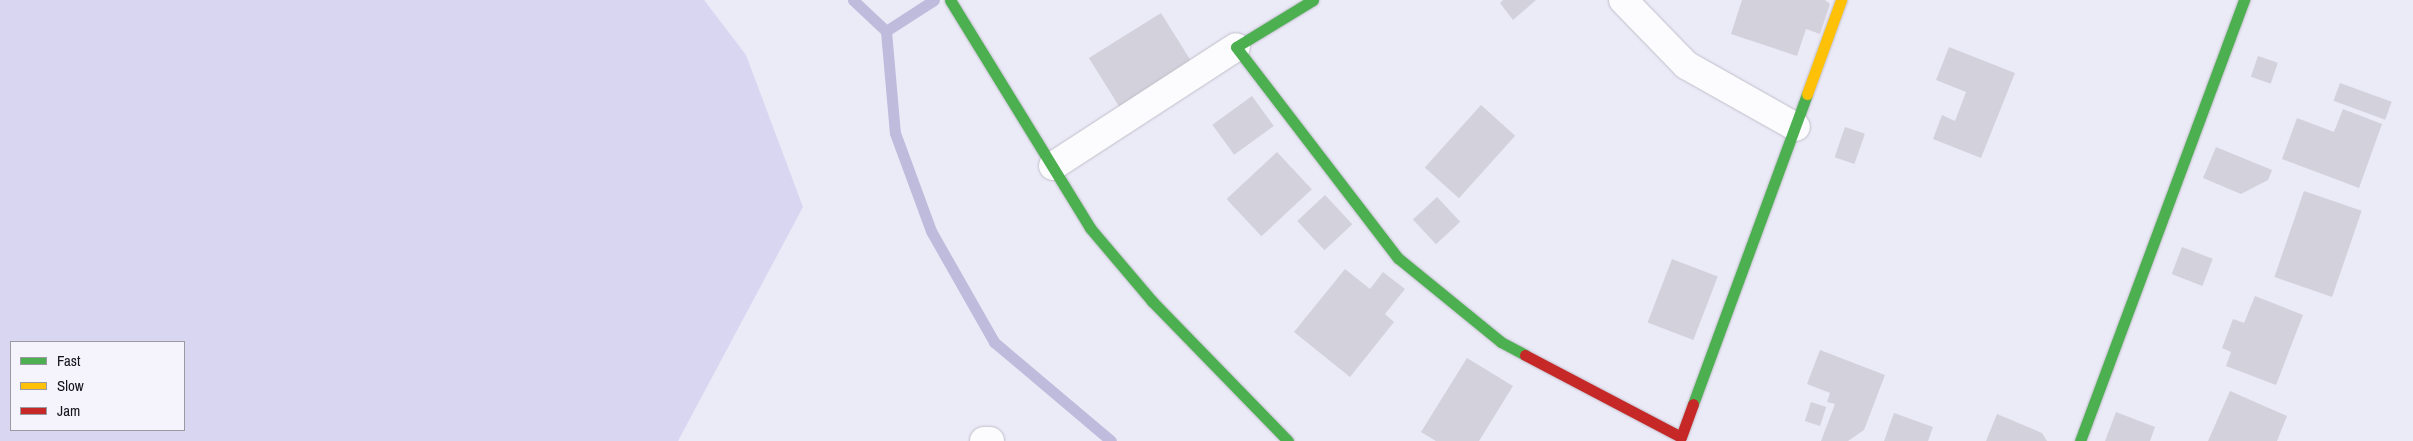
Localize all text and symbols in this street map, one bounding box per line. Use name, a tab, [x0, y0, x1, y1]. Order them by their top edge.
legend	[10, 341, 185, 431]
text: Fast	[57, 350, 80, 371]
text: Slow	[57, 375, 84, 396]
text: Jam	[57, 400, 80, 421]

